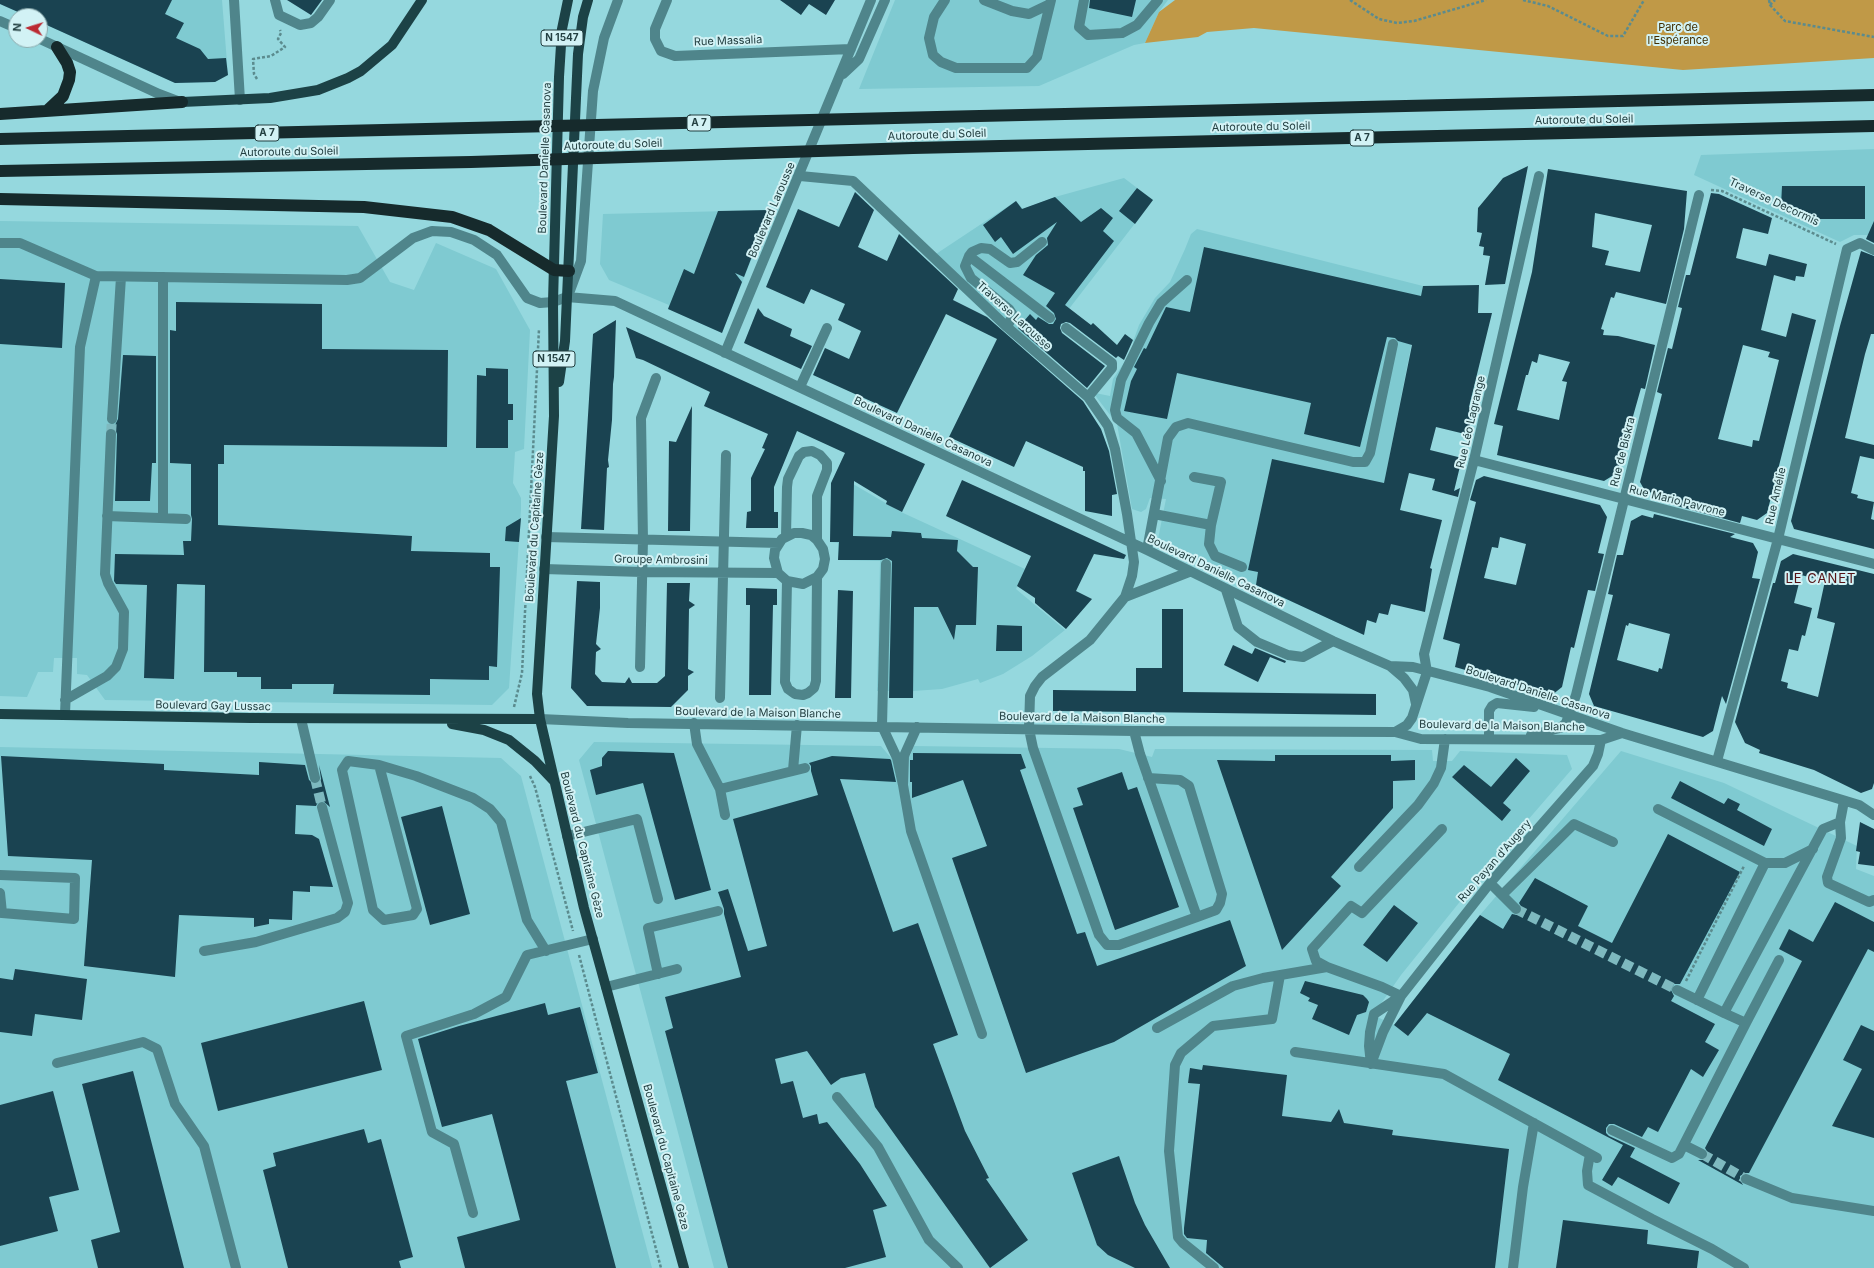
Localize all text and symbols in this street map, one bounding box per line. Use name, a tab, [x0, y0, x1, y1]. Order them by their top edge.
north arrow	[8, 8, 48, 48]
park label: Parc de l'Espérance	[1647, 21, 1709, 47]
text: N	[10, 23, 24, 32]
road number: N 1547	[541, 30, 583, 46]
street label: Rue Massalia	[694, 33, 762, 49]
street label: Boulevard Danielle Casanova	[536, 82, 554, 234]
street label: Autoroute du Soleil	[1535, 113, 1633, 127]
road number: A 7	[687, 115, 711, 131]
street label: Autoroute du Soleil	[1212, 120, 1310, 134]
road number: A 7	[255, 125, 279, 141]
street label: Autoroute du Soleil	[887, 127, 987, 143]
road number: A 7	[1350, 130, 1374, 146]
street label: Autoroute du Soleil	[563, 137, 663, 153]
street label: Autoroute du Soleil	[240, 145, 338, 159]
street label: Boulevard Larousse	[746, 160, 798, 260]
street label: Traverse Decormis	[1727, 175, 1821, 229]
street label: Traverse Larousse	[974, 279, 1054, 353]
road number: N 1547	[533, 351, 575, 367]
street label: Rue Léo Lagrange	[1454, 374, 1488, 470]
street label: Boulevard Danielle Casanova	[852, 394, 994, 470]
street label: Rue de Biskra	[1608, 416, 1638, 488]
street label: Boulevard du Capitaine Gèze	[523, 451, 547, 603]
street label: Rue Amélie	[1763, 466, 1789, 526]
street label: Rue Mario Pavrone	[1628, 483, 1726, 519]
street label: Boulevard Danielle Casanova	[1145, 532, 1287, 610]
street label: Groupe Ambrosini	[614, 553, 708, 567]
district label: LE CANET	[1785, 571, 1857, 587]
street label: Boulevard Danielle Casanova	[1464, 663, 1612, 723]
street label: Boulevard Gay Lussac	[155, 698, 271, 714]
street label: Boulevard de la Maison Blanche	[675, 705, 841, 721]
street label: Boulevard de la Maison Blanche	[999, 710, 1165, 726]
street label: Boulevard de la Maison Blanche	[1419, 718, 1585, 734]
street label: Boulevard du Capitaine Gèze	[557, 770, 607, 920]
street label: Rue Payan d'Augery	[1456, 817, 1534, 905]
street label: Boulevard du Capitaine Gèze	[640, 1083, 692, 1231]

